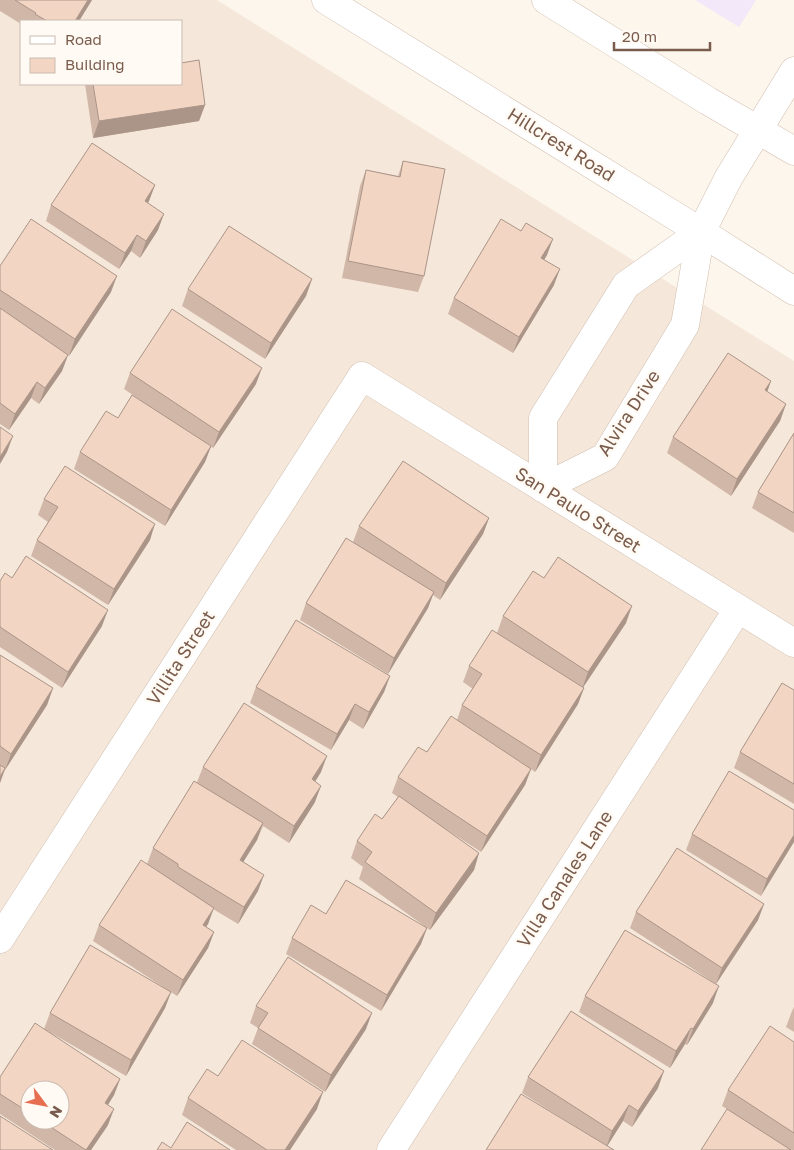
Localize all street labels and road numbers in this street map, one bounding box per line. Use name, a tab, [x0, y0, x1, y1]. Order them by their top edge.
street label: Hillcrest Road	[504, 102, 619, 186]
street label: Alvira Drive	[592, 365, 664, 460]
street label: San Paulo Street	[512, 462, 645, 557]
street label: Villita Street	[141, 606, 219, 709]
street label: Villa Canales Lane	[512, 806, 617, 951]

